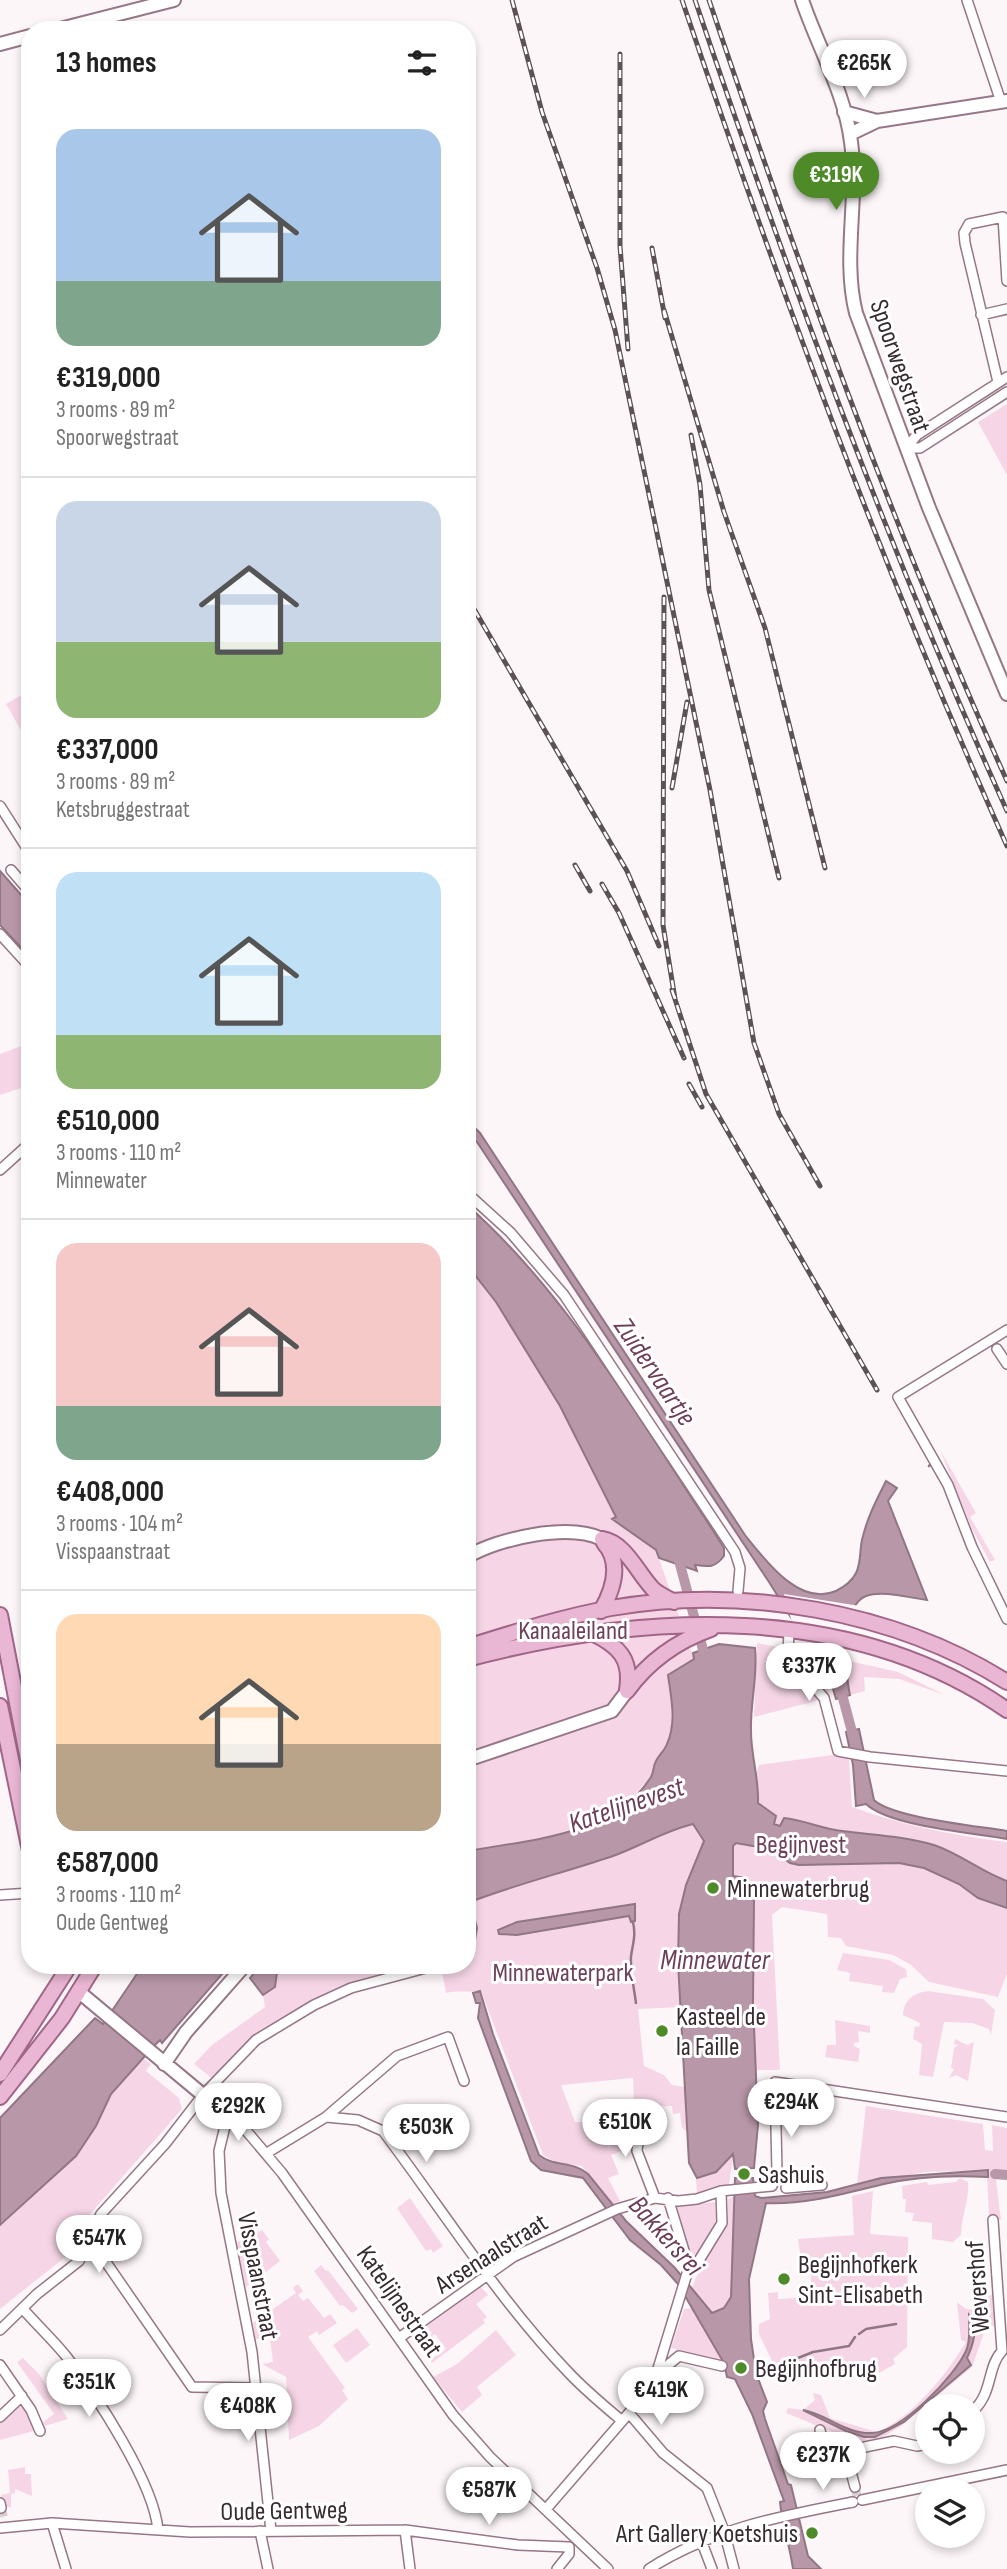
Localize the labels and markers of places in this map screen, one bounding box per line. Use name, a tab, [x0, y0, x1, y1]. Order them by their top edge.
pin: €265K	[815, 41, 913, 100]
pin: €319K	[787, 152, 885, 212]
pin: €337K	[760, 1644, 858, 1703]
place label: Minnewaterbrug	[727, 1874, 869, 1905]
marker: Minnewaterbrug	[705, 1880, 721, 1896]
place label: Kasteel de la Faille	[676, 2002, 766, 2063]
marker: Kasteel de la Faille	[654, 2023, 670, 2039]
pin: €294K	[742, 2080, 840, 2139]
pin: €292K	[189, 2084, 287, 2143]
pin: €510K	[576, 2100, 674, 2159]
pin: €503K	[377, 2104, 475, 2164]
place label: Sashuis	[758, 2160, 825, 2191]
marker: Sashuis	[736, 2166, 752, 2182]
pin: €547K	[50, 2216, 148, 2275]
place label: Begijnhofkerk Sint-Elisabeth	[798, 2250, 923, 2311]
marker: Begijnhofkerk Sint-Elisabeth	[776, 2271, 792, 2287]
place label: Begijnhofbrug	[755, 2354, 877, 2385]
pin: €351K	[40, 2360, 138, 2419]
marker: Begijnhofbrug	[733, 2360, 749, 2376]
pin: €419K	[612, 2368, 710, 2427]
pin: €408K	[199, 2384, 297, 2443]
pin: €237K	[774, 2432, 872, 2492]
pin: €587K	[440, 2468, 538, 2527]
place label: Art Gallery Koetshuis	[615, 2519, 798, 2550]
marker: Art Gallery Koetshuis	[804, 2525, 820, 2541]

